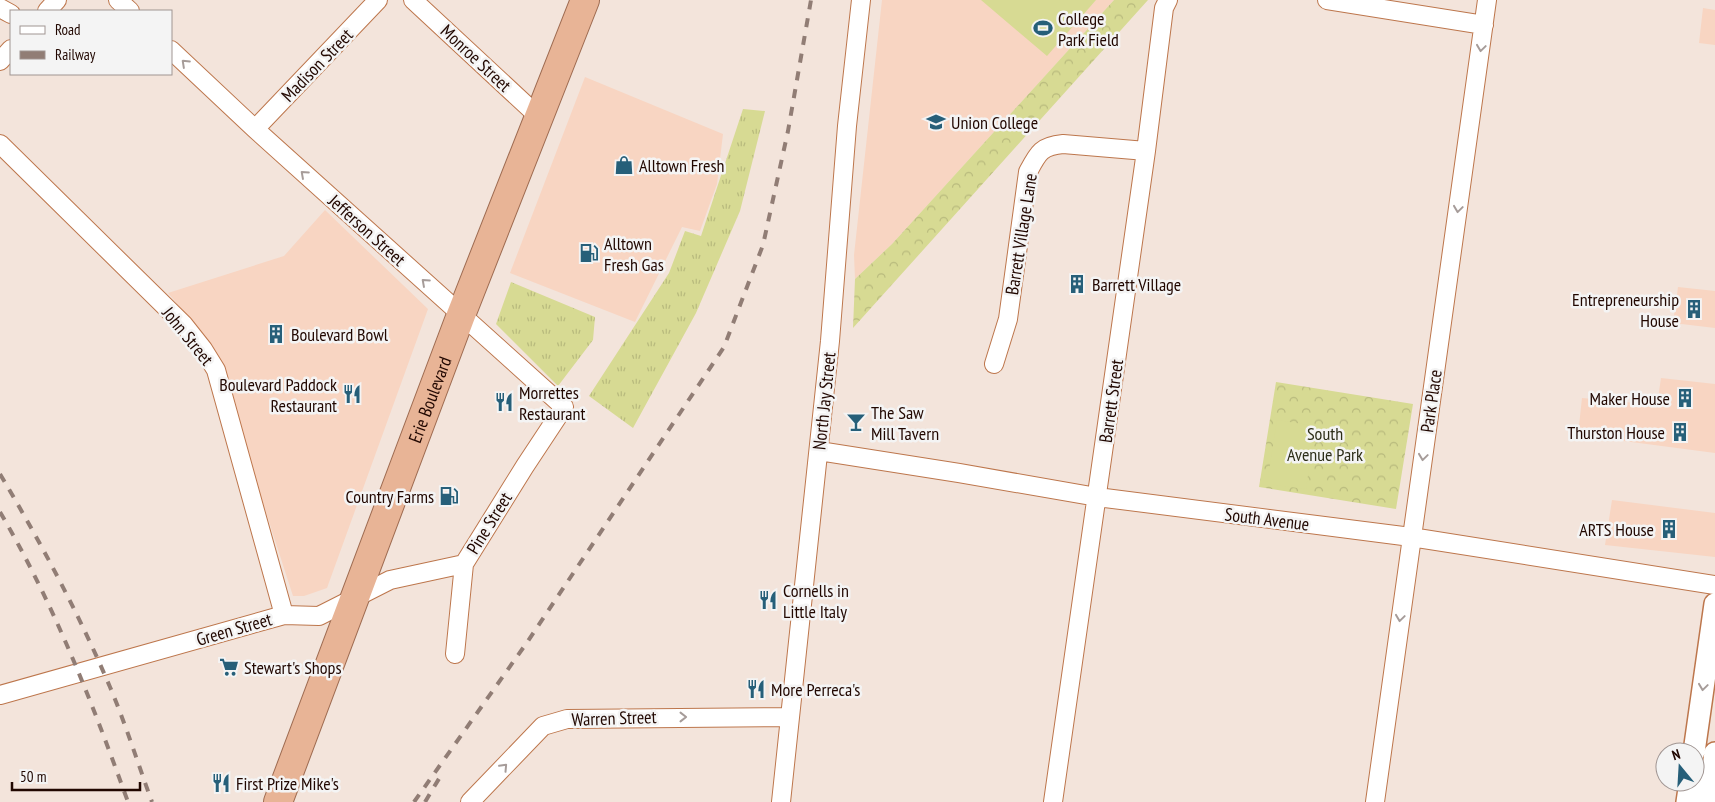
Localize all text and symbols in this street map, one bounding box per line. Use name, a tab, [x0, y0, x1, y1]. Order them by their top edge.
place label: College Park Field	[1058, 7, 1119, 51]
legend	[10, 10, 172, 75]
sports icon: College Park Field	[1032, 17, 1054, 39]
street label: Monroe Street	[436, 19, 516, 97]
text: Road	[55, 20, 81, 39]
street label: Madison Street	[276, 23, 358, 107]
text: Railway	[55, 45, 96, 64]
one-way arrow	[1476, 45, 1487, 53]
one-way arrow	[182, 60, 191, 69]
school or university icon: Union College	[925, 111, 947, 133]
place label: Union College	[951, 111, 1038, 134]
shop icon: Alltown Fresh	[613, 154, 635, 176]
place label: Alltown Fresh	[639, 154, 724, 177]
one-way arrow	[301, 170, 310, 179]
street label: Barrett Village Lane	[1000, 172, 1042, 296]
street label: Jefferson Street	[323, 189, 410, 271]
one-way arrow	[1453, 206, 1464, 214]
place label: Alltown Fresh Gas	[604, 232, 664, 276]
fuel station icon: Alltown Fresh Gas	[578, 242, 600, 264]
building icon: Barrett Village	[1066, 273, 1088, 295]
place label: Barrett Village	[1092, 273, 1181, 296]
one-way arrow	[421, 279, 430, 288]
place label: Entrepreneurship House	[1572, 288, 1679, 332]
building icon: Entrepreneurship House	[1683, 298, 1705, 320]
street label: John Street	[157, 301, 219, 370]
building icon: Boulevard Bowl	[265, 323, 287, 345]
place label: Boulevard Bowl	[291, 323, 389, 346]
street label: North Jay Street	[807, 351, 841, 451]
street label: Erie Boulevard	[403, 353, 456, 446]
street label: Barrett Street	[1094, 358, 1128, 444]
street label: Park Place	[1415, 368, 1447, 434]
place label: Boulevard Paddock Restaurant	[219, 373, 337, 417]
place label: Morrettes Restaurant	[519, 381, 585, 425]
restaurant icon: Boulevard Paddock Restaurant	[341, 383, 363, 405]
place label: Maker House	[1590, 387, 1670, 410]
building icon: Maker House	[1674, 387, 1696, 409]
restaurant icon: Morrettes Restaurant	[493, 391, 515, 413]
place label: The Saw Mill Tavern	[871, 401, 939, 445]
bar icon: The Saw Mill Tavern	[845, 411, 867, 433]
place label: Thurston House	[1567, 421, 1665, 444]
building icon: Thurston House	[1669, 421, 1691, 443]
park label: South Avenue Park	[1287, 422, 1363, 466]
one-way arrow	[1418, 452, 1428, 461]
place label: Country Farms	[345, 485, 434, 508]
fuel station icon: Country Farms	[438, 485, 460, 507]
street label: Pine Street	[461, 488, 517, 558]
street label: South Avenue	[1223, 502, 1311, 536]
place label: ARTS House	[1579, 518, 1654, 541]
building icon: ARTS House	[1658, 518, 1680, 540]
place label: Cornells in Little Italy	[783, 579, 849, 623]
restaurant icon: Cornells in Little Italy	[757, 589, 779, 611]
street label: Green Street	[194, 607, 274, 651]
one-way arrow	[1395, 614, 1406, 622]
supermarket icon: Stewart's Shops	[218, 656, 240, 678]
place label: Stewart's Shops	[244, 656, 341, 679]
restaurant icon: More Perreca's	[745, 678, 767, 700]
place label: More Perreca's	[771, 678, 860, 701]
one-way arrow	[1699, 683, 1709, 691]
street label: Warren Street	[571, 705, 657, 731]
one-way arrow	[679, 712, 687, 722]
north arrow	[1655, 742, 1705, 792]
text: N	[1670, 745, 1682, 764]
scale bar	[12, 760, 140, 792]
one-way arrow	[498, 763, 507, 772]
text: 50 m	[20, 767, 46, 786]
restaurant icon: First Prize Mike's	[210, 772, 232, 794]
place label: First Prize Mike's	[236, 772, 339, 795]

